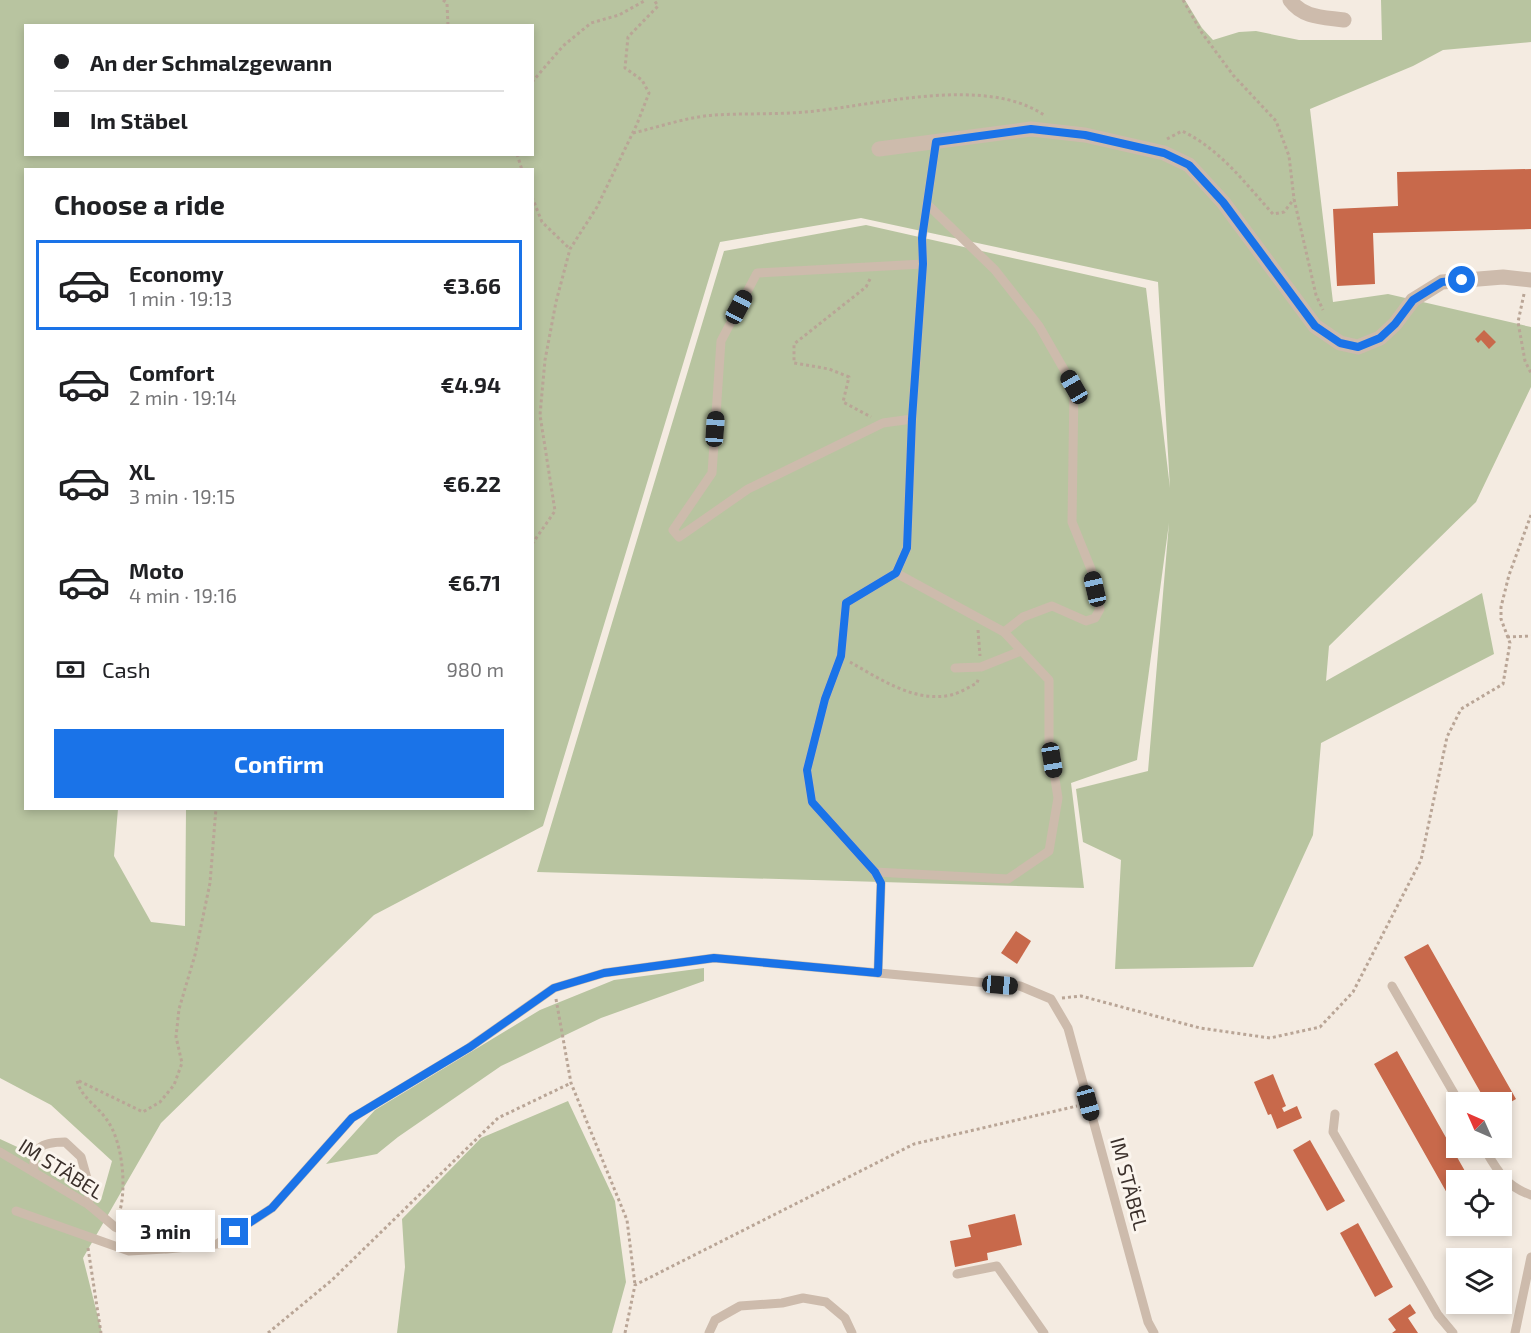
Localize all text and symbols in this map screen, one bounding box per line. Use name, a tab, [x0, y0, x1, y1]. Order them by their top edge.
text: An der Schmalzgewann	[90, 49, 332, 75]
text: Im Stäbel	[90, 107, 188, 133]
text: Choose a ride	[54, 188, 225, 220]
icon: car	[57, 258, 111, 312]
text: Economy	[129, 260, 224, 286]
route start	[1448, 266, 1475, 293]
text: €3.66	[443, 272, 501, 298]
text: 1 min · 19:13	[129, 286, 232, 310]
car	[723, 287, 755, 327]
icon: car	[57, 357, 111, 411]
text: Comfort	[129, 359, 214, 385]
car	[1057, 367, 1091, 407]
text: €4.94	[440, 371, 501, 397]
text: 2 min · 19:14	[129, 385, 237, 409]
car	[705, 410, 725, 448]
icon: car	[57, 456, 111, 510]
text: XL	[129, 458, 155, 484]
text: €6.22	[443, 470, 501, 496]
text: 3 min · 19:15	[129, 484, 235, 508]
icon: car	[57, 555, 111, 609]
text: Moto	[129, 557, 184, 583]
text: €6.71	[448, 569, 501, 595]
car	[1082, 569, 1108, 609]
text: 4 min · 19:16	[129, 583, 237, 607]
icon: cash	[54, 653, 87, 686]
text: Cash	[102, 656, 151, 682]
text: 980 m	[446, 657, 504, 681]
button: Confirm	[54, 729, 504, 798]
car	[1040, 741, 1064, 779]
car	[981, 974, 1019, 996]
car	[1075, 1083, 1101, 1123]
north arrow	[1446, 1092, 1512, 1158]
map controls	[1446, 1092, 1512, 1314]
street label: IM STÄBEL	[15, 1133, 108, 1204]
street label: IM STÄBEL	[1106, 1135, 1154, 1233]
button: locate	[1446, 1170, 1512, 1236]
callout: 3 min	[115, 1211, 214, 1253]
route end	[221, 1218, 248, 1245]
text: 3 min	[140, 1219, 191, 1243]
button: layers	[1446, 1248, 1512, 1314]

